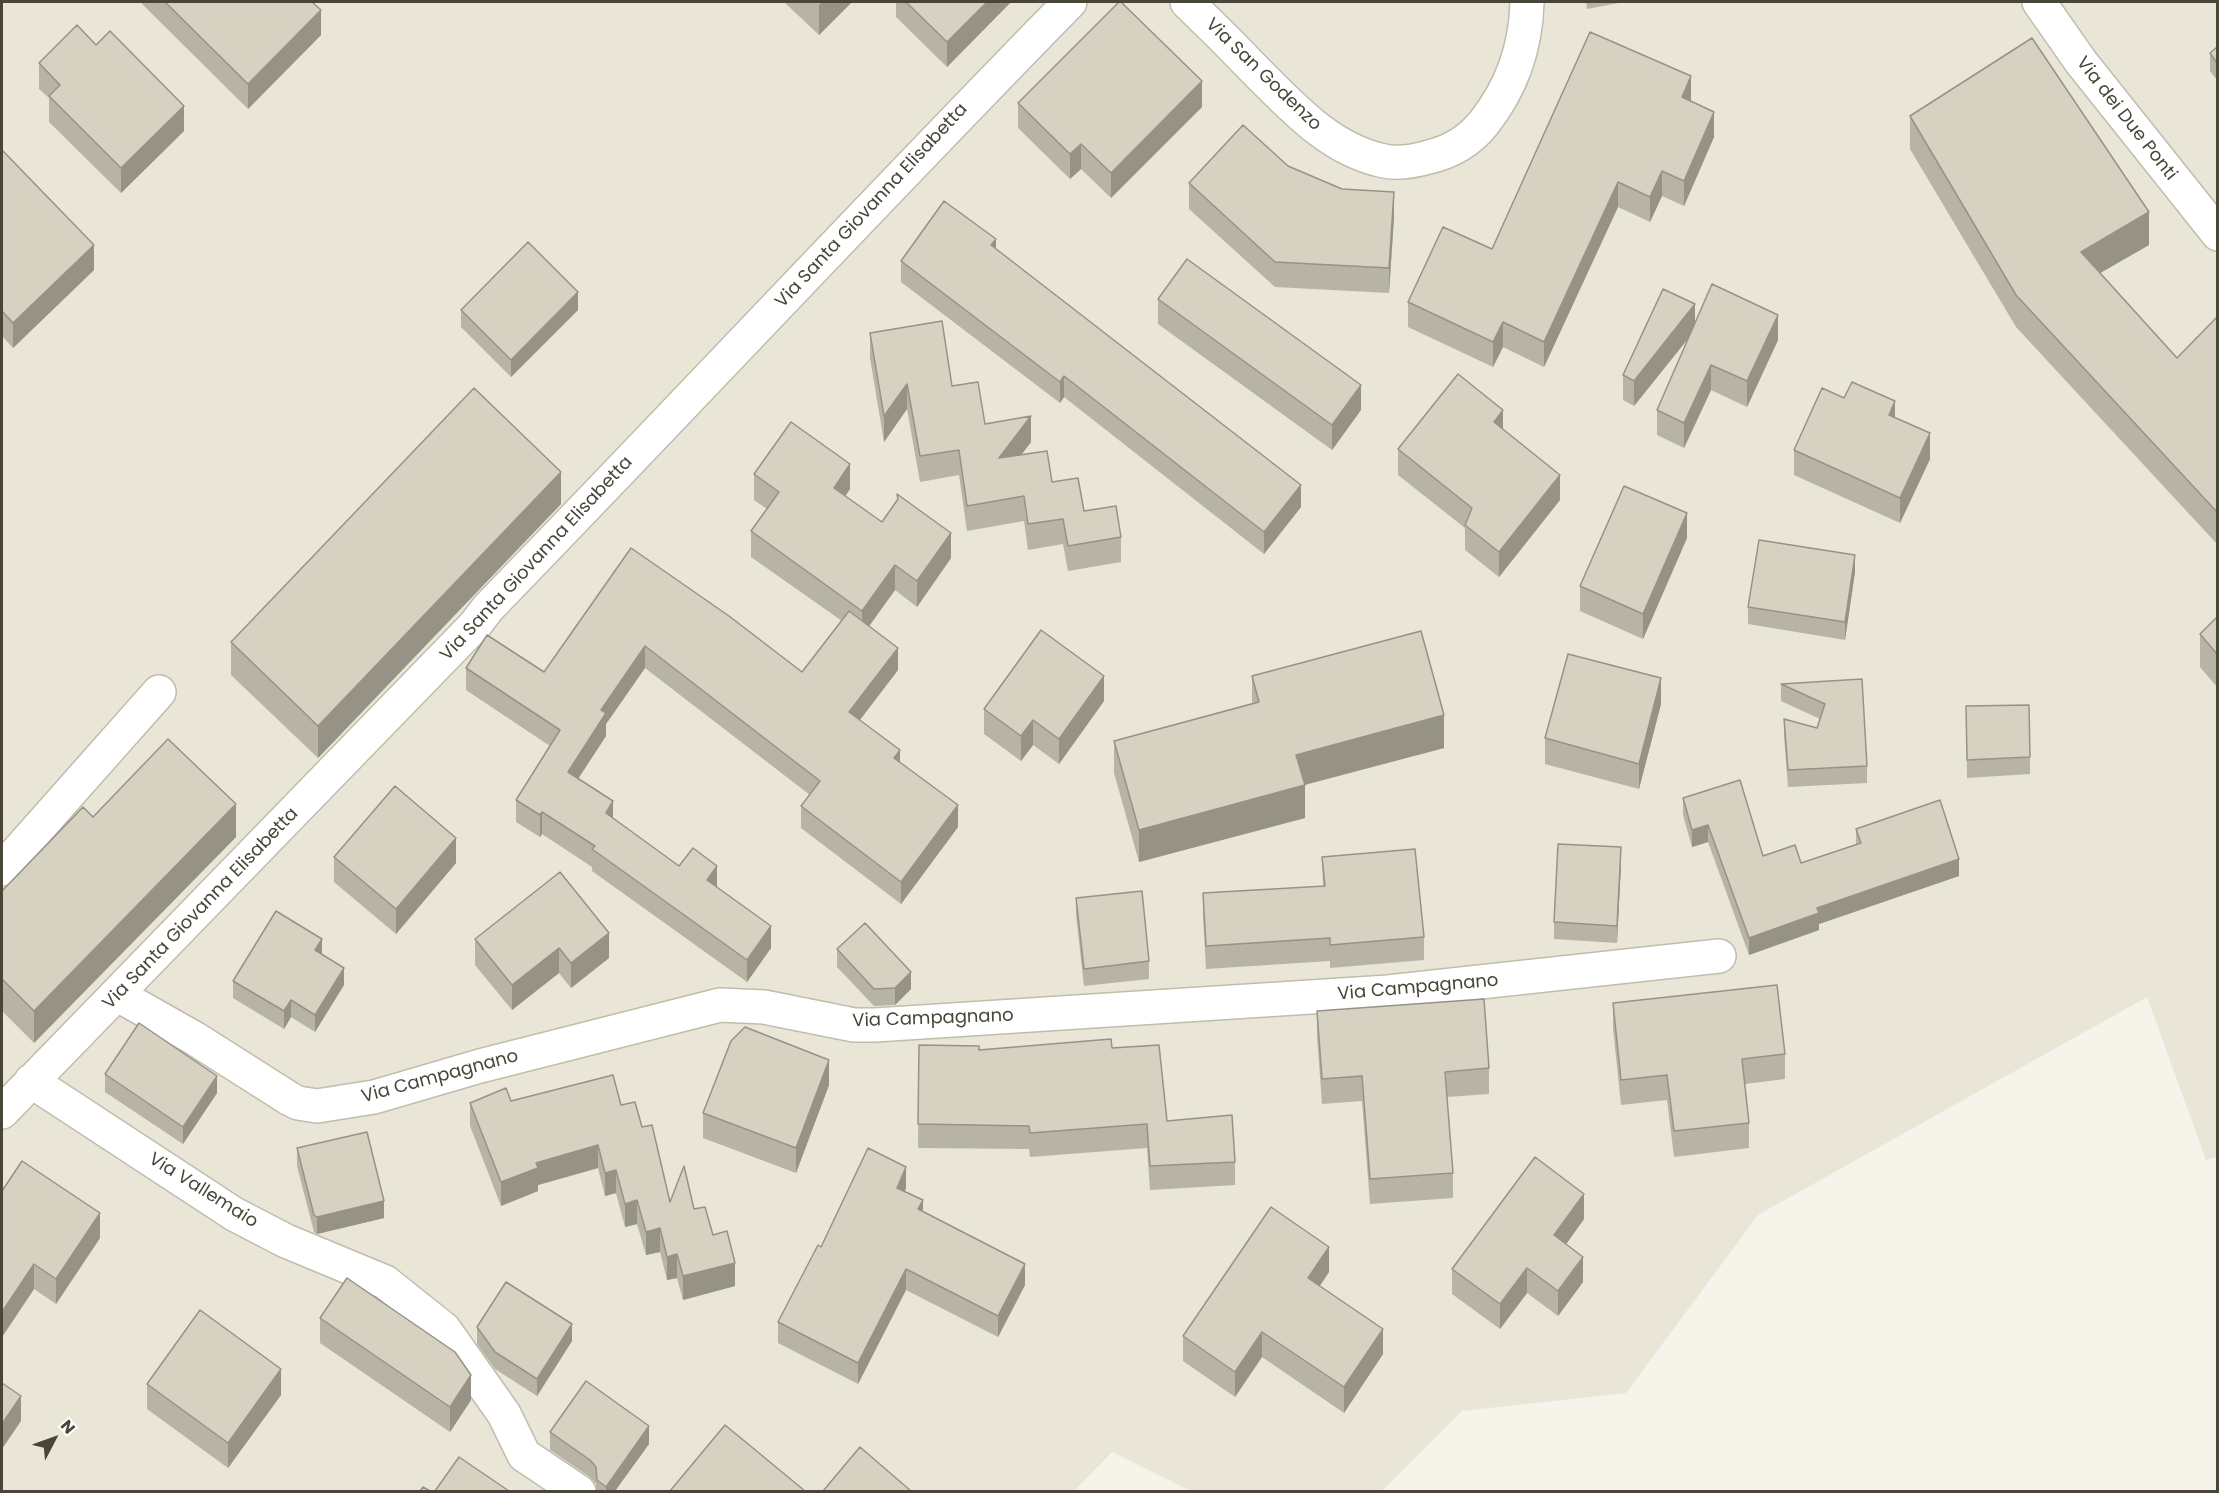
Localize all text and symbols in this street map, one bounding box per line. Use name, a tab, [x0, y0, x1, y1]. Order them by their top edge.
street label: Via San Godenzo	[1201, 14, 1325, 136]
street label: Via dei Due Ponti	[2071, 53, 2181, 185]
street label: Via Santa Giovanna Elisabetta	[771, 99, 973, 313]
street label: Via Santa Giovanna Elisabetta	[436, 452, 638, 666]
street label: Via Santa Giovanna Elisabetta	[99, 804, 303, 1014]
street label: Via Campagnano	[1337, 970, 1499, 1006]
street label: Via Campagnano	[852, 1005, 1014, 1033]
street label: Via Campagnano	[359, 1046, 521, 1108]
street label: Via Vallemaio	[144, 1149, 262, 1233]
north arrow	[24, 1409, 84, 1469]
text: N	[55, 1415, 81, 1439]

